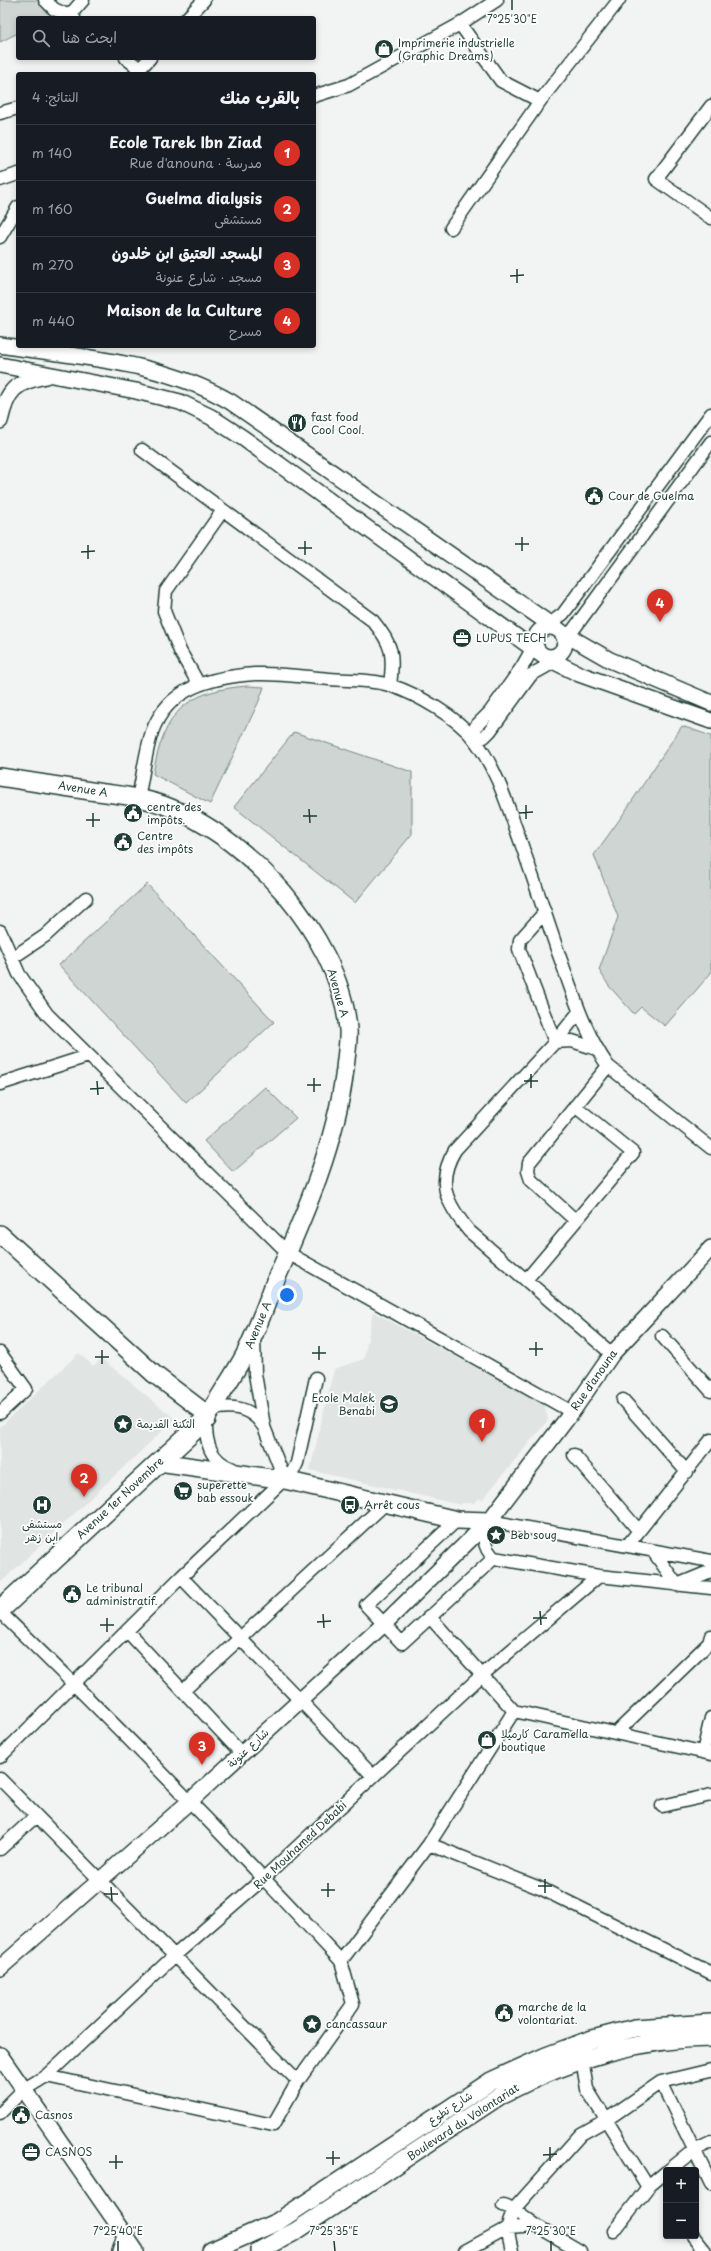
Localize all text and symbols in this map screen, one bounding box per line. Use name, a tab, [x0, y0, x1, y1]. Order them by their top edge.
text: 7°25'30"E	[487, 11, 537, 26]
search box	[16, 16, 316, 60]
text: ابحث هنا	[62, 25, 117, 48]
icon: search	[30, 27, 52, 49]
place label: Imprimerie industrielle (Graphic Dreams)	[398, 34, 515, 64]
shop icon: Imprimerie industrielle (Graphic Dreams)	[373, 38, 395, 60]
text: بالقرب منك	[220, 84, 300, 110]
text: النتائج: 4	[32, 87, 79, 106]
text: Ecole Tarek Ibn Ziad	[109, 130, 262, 153]
text: 140 m	[32, 143, 72, 162]
text: 1	[284, 143, 290, 162]
text: مدرسة · Rue d'anouna	[129, 153, 262, 172]
text: Guelma dialysis	[145, 186, 262, 209]
text: 160 m	[32, 199, 73, 218]
text: 2	[282, 199, 292, 218]
text: مستشفى	[214, 209, 262, 228]
text: المسجد العتيق ابن خلدون	[112, 241, 262, 264]
text: 270 m	[32, 255, 74, 274]
text: 3	[283, 255, 291, 274]
text: مسجد · شارع عنونة	[156, 267, 262, 286]
text: Maison de la Culture	[107, 298, 262, 321]
text: 440 m	[32, 311, 75, 330]
text: 4	[283, 311, 291, 330]
text: مسرح	[229, 321, 262, 340]
place label: fast food Cool Cool.	[311, 408, 364, 438]
restaurant icon: fast food Cool Cool.	[286, 412, 308, 434]
public building icon: Cour de Guelma	[583, 485, 605, 507]
place label: Cour de Guelma	[608, 487, 694, 504]
pin: 4	[647, 589, 673, 622]
office icon: LUPUS TECH	[451, 627, 473, 649]
place label: LUPUS TECH	[476, 629, 547, 646]
street label: Avenue A	[57, 776, 110, 801]
place label: centre des impôts.	[147, 798, 201, 828]
public building icon: centre des impôts.	[122, 802, 144, 824]
place label: Centre des impôts	[137, 827, 193, 857]
public building icon: Centre des impôts	[112, 831, 134, 853]
street label: Avenue A	[323, 966, 354, 1020]
your location	[277, 1285, 297, 1305]
street label: Avenue A	[240, 1298, 275, 1351]
street label: Rue d'anouna	[566, 1346, 621, 1414]
place label: Ecole Malek Benabi	[312, 1389, 375, 1419]
school or university icon: Ecole Malek Benabi	[378, 1393, 400, 1415]
pin: 1	[469, 1409, 495, 1442]
place icon: الثكنة القديمة	[112, 1413, 134, 1435]
place label: الثكنة القديمة	[137, 1415, 195, 1432]
street label: Avenue 1er Novembre	[72, 1452, 167, 1543]
pin: 2	[71, 1464, 97, 1497]
place label: superette bab essouk	[197, 1476, 255, 1506]
supermarket icon: superette bab essouk	[172, 1480, 194, 1502]
hospital icon: مستشفى ابن زهر	[31, 1494, 53, 1516]
bus stop icon: Arrêt cous	[339, 1494, 361, 1516]
place label: Arrêt cous	[364, 1496, 420, 1513]
place label: مستشفى ابن زهر	[22, 1515, 62, 1545]
place icon: Beb soug	[485, 1524, 507, 1546]
place label: Beb soug	[510, 1526, 557, 1543]
place label: Le tribunal administratif.	[86, 1579, 158, 1609]
public building icon: Le tribunal administratif.	[61, 1583, 83, 1605]
street label: شارع عنونة	[223, 1724, 273, 1772]
place label: كارميلا Caramella boutique	[501, 1725, 589, 1755]
shop icon: كارميلا Caramella boutique	[476, 1729, 498, 1751]
pin: 3	[189, 1732, 215, 1765]
street label: Rue Mouhamed Debabi	[249, 1797, 350, 1893]
place label: marche de la volontariat.	[518, 1998, 586, 2028]
public building icon: marche de la volontariat.	[493, 2002, 515, 2024]
place icon: cancassaur	[301, 2013, 323, 2035]
place label: cancassaur	[326, 2015, 387, 2032]
street label: Boulevard du Volontariat	[403, 2079, 523, 2164]
street label: شارع تطوع	[424, 2087, 476, 2129]
public building icon: Casnos	[10, 2104, 32, 2126]
place label: Casnos	[35, 2106, 73, 2123]
office icon: CASNOS	[20, 2141, 42, 2163]
place label: CASNOS	[45, 2143, 92, 2160]
map controls	[663, 2167, 699, 2239]
button: +	[663, 2167, 699, 2203]
button: −	[663, 2203, 699, 2239]
text: 7°25'40"E	[93, 2223, 143, 2238]
text: 7°25'35"E	[309, 2223, 359, 2238]
text: 7°25'30"E	[526, 2223, 576, 2238]

